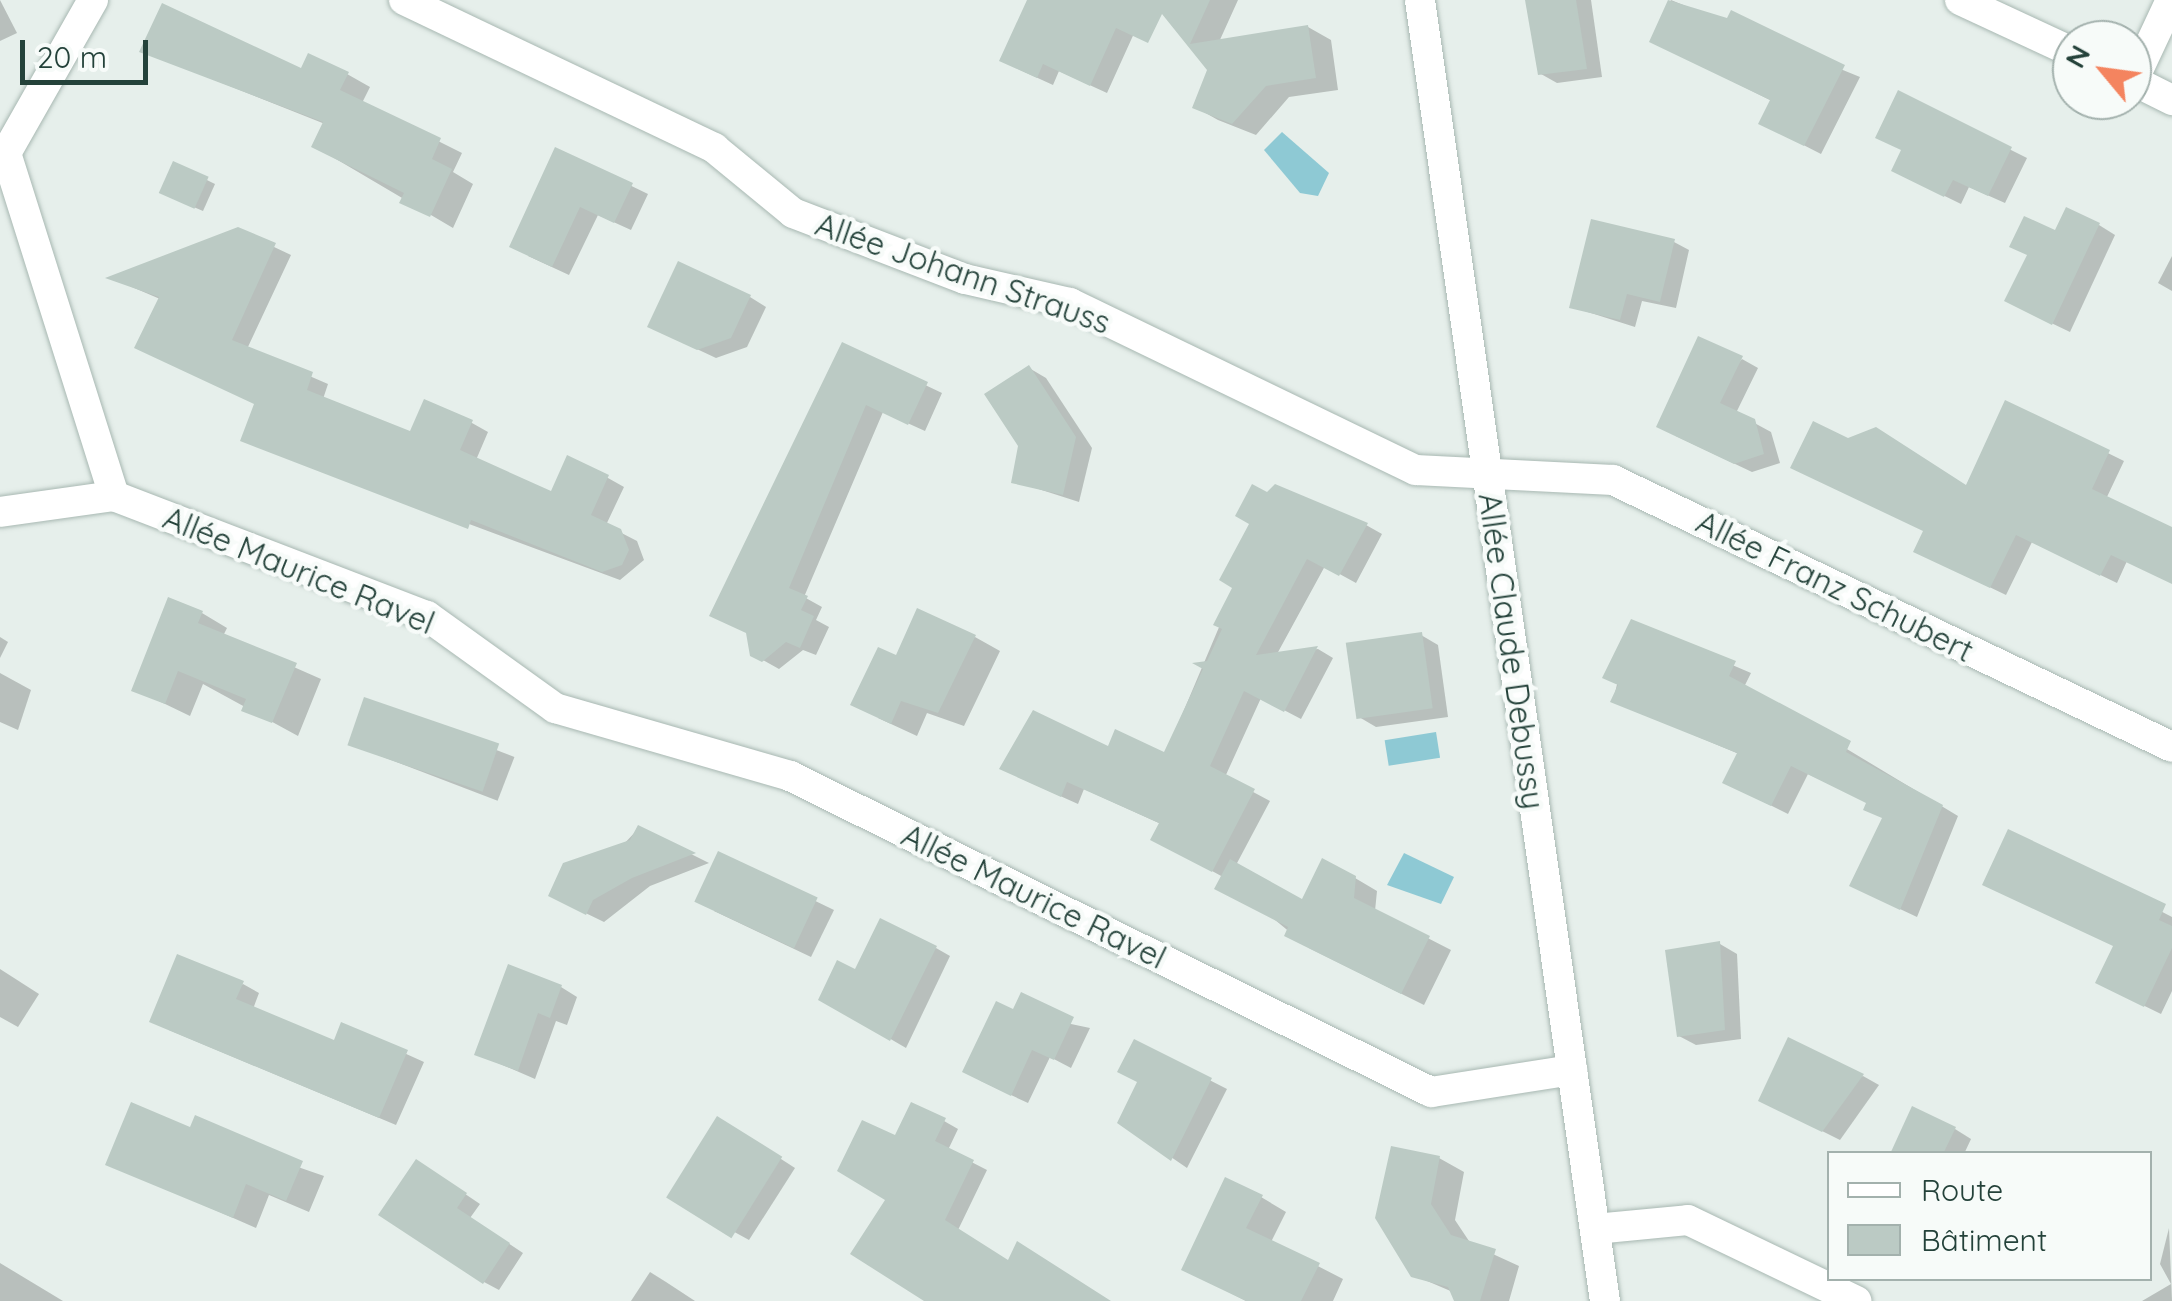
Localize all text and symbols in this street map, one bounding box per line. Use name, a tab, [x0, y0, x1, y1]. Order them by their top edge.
scale bar	[25, 20, 152, 82]
north arrow	[2052, 20, 2152, 120]
text: 20 m	[37, 38, 107, 76]
text: N	[2057, 39, 2097, 74]
street label: Allée Johann Strauss	[811, 205, 1115, 341]
street label: Allée Claude Debussy	[1471, 490, 1553, 812]
street label: Allée Maurice Ravel	[158, 498, 440, 642]
street label: Allée Franz Schubert	[1690, 502, 1980, 670]
street label: Allée Maurice Ravel	[896, 815, 1172, 977]
legend	[1827, 1151, 2152, 1281]
text: Route	[1921, 1171, 2003, 1209]
text: Bâtiment	[1921, 1221, 2047, 1259]

